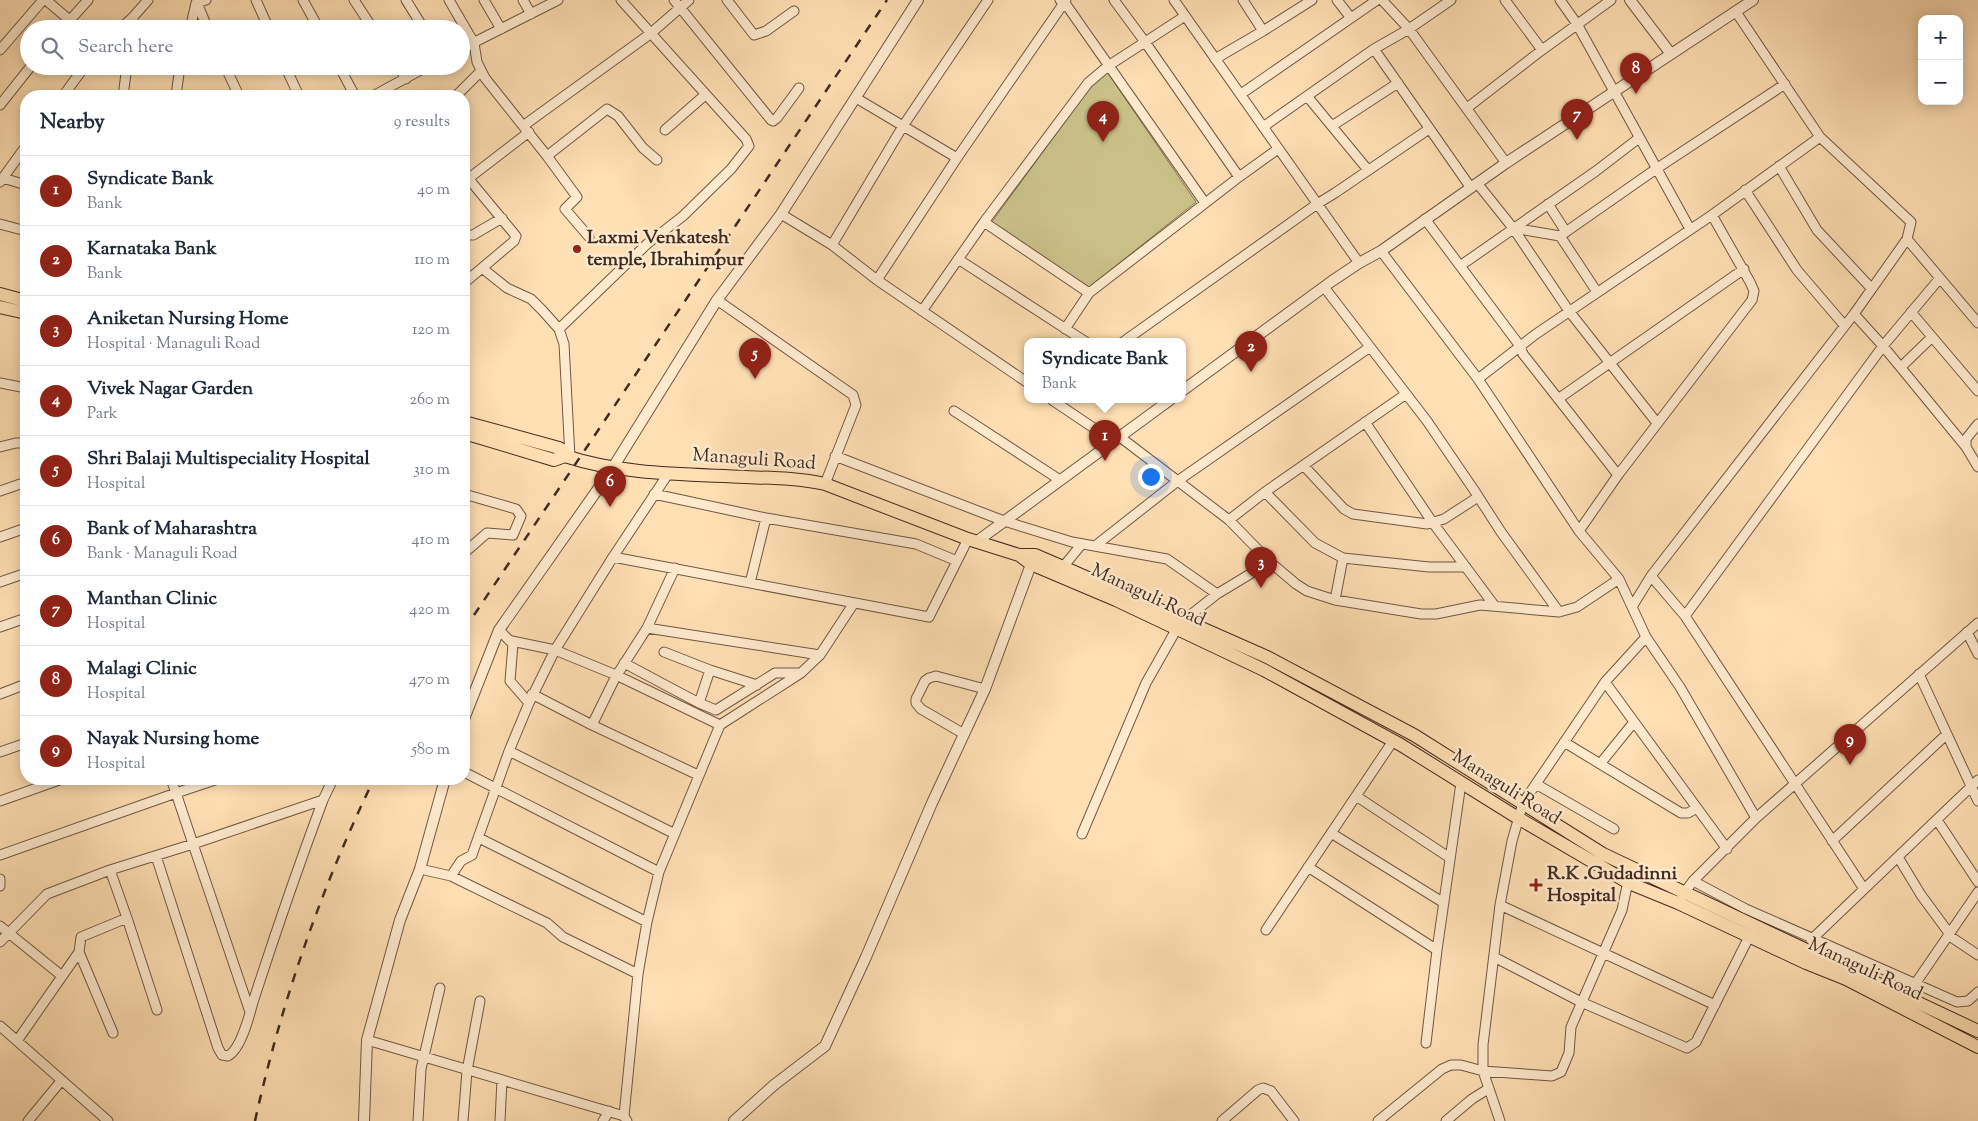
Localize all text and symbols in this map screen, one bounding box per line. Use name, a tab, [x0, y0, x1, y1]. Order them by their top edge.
map controls	[1918, 15, 1963, 105]
button: +	[1918, 15, 1963, 60]
search box	[20, 20, 470, 75]
icon: search	[38, 34, 66, 62]
text: Search here	[78, 34, 173, 61]
pin: 8	[1620, 53, 1652, 94]
button: −	[1918, 60, 1963, 105]
pin: 7	[1561, 99, 1593, 140]
pin: 4	[1087, 101, 1119, 142]
text: Nearby	[40, 108, 105, 138]
text: 9 results	[394, 111, 450, 134]
text: Syndicate Bank	[87, 166, 214, 193]
text: 1	[53, 179, 59, 202]
text: 40 m	[417, 179, 450, 202]
text: Bank	[87, 193, 123, 216]
place label: Laxmi Venkatesh temple, Ibrahimpur	[587, 225, 745, 274]
text: Karnataka Bank	[87, 236, 217, 263]
marker: Laxmi Venkatesh temple, Ibrahimpur	[571, 243, 583, 255]
text: 2	[52, 249, 60, 272]
text: 110 m	[414, 249, 450, 272]
text: Bank	[87, 263, 123, 286]
text: Aniketan Nursing Home	[87, 306, 289, 333]
text: 3	[53, 319, 59, 342]
text: 120 m	[412, 319, 450, 342]
pin: 2	[1235, 331, 1267, 372]
text: Hospital · Managuli Road	[87, 333, 260, 356]
pin: 5	[739, 338, 771, 379]
popup	[1024, 338, 1186, 403]
text: Syndicate Bank	[1042, 346, 1168, 373]
text: Bank	[1042, 373, 1077, 396]
text: Vivek Nagar Garden	[87, 376, 253, 403]
text: 4	[52, 389, 60, 412]
text: 260 m	[409, 389, 450, 412]
text: Park	[87, 403, 118, 426]
pin: 1	[1089, 420, 1121, 461]
street label: Managuli Road	[691, 442, 817, 478]
text: Shri Balaji Multispeciality Hospital	[87, 446, 370, 473]
text: 5	[53, 459, 59, 482]
text: 310 m	[413, 459, 450, 482]
your location	[1138, 464, 1164, 490]
pin: 6	[594, 466, 626, 507]
text: Hospital	[87, 473, 145, 496]
text: Bank of Maharashtra	[87, 516, 257, 543]
text: 6	[52, 529, 60, 552]
text: 410 m	[412, 529, 450, 552]
text: Bank · Managuli Road	[87, 543, 238, 566]
pin: 3	[1245, 547, 1277, 588]
street label: Managuli Road	[1086, 558, 1210, 634]
text: Manthan Clinic	[87, 586, 217, 613]
text: 7	[52, 599, 60, 622]
text: 420 m	[409, 599, 450, 622]
text: Hospital	[87, 613, 145, 636]
text: Malagi Clinic	[87, 656, 197, 683]
text: 8	[52, 669, 60, 692]
text: 470 m	[409, 669, 450, 692]
text: Hospital	[87, 683, 145, 706]
pin: 9	[1834, 724, 1866, 765]
text: Nayak Nursing home	[87, 726, 259, 753]
text: 9	[52, 739, 60, 762]
text: 580 m	[411, 739, 450, 762]
street label: Managuli Road	[1446, 744, 1566, 832]
text: Hospital	[87, 753, 145, 776]
place label: R.K .Gudadinni Hospital	[1547, 861, 1678, 910]
marker: R.K .Gudadinni Hospital	[1529, 878, 1543, 892]
street label: Managuli Road	[1803, 932, 1927, 1008]

